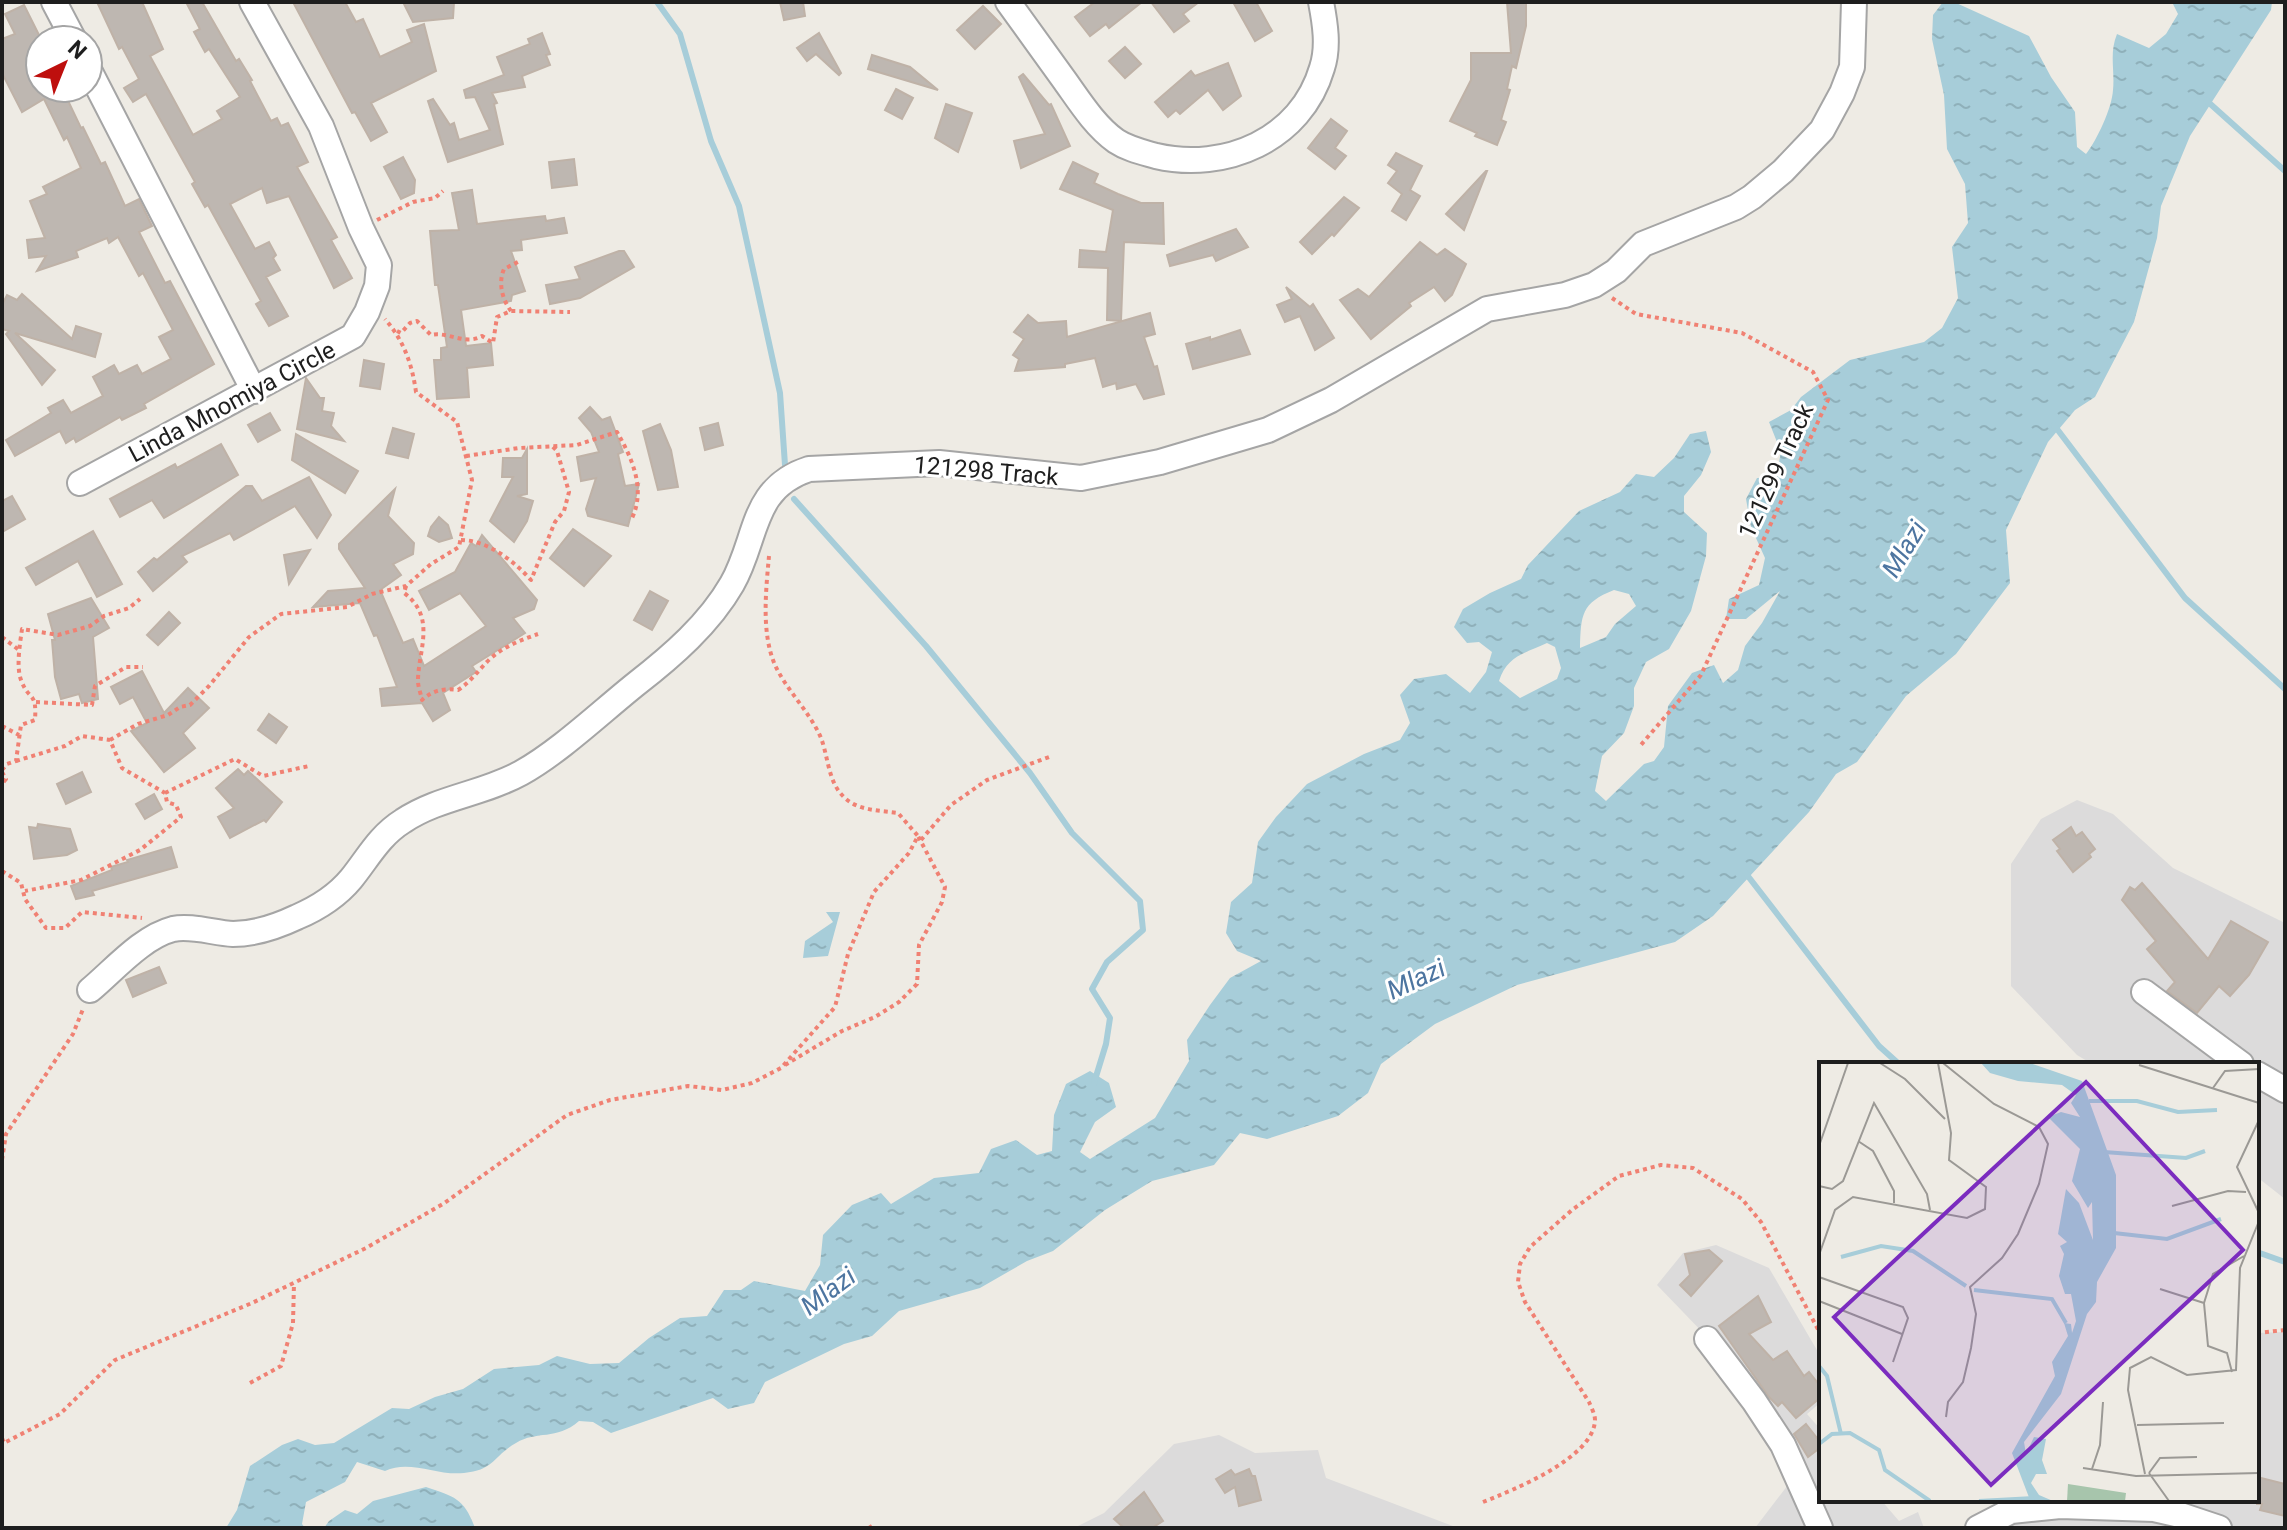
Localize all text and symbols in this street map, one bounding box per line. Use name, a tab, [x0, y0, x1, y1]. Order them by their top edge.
north arrow	[24, 24, 104, 104]
text: N	[63, 35, 92, 64]
street label: Linda Mnomiya Circle	[124, 336, 340, 468]
street label: 121299 Track	[1733, 398, 1820, 543]
street label: 121298 Track	[912, 451, 1060, 491]
water label: Mlazi	[1876, 515, 1933, 583]
water label: Mlazi	[1382, 952, 1451, 1005]
inset map	[1819, 1062, 2259, 1502]
water label: Mlazi	[795, 1260, 862, 1321]

